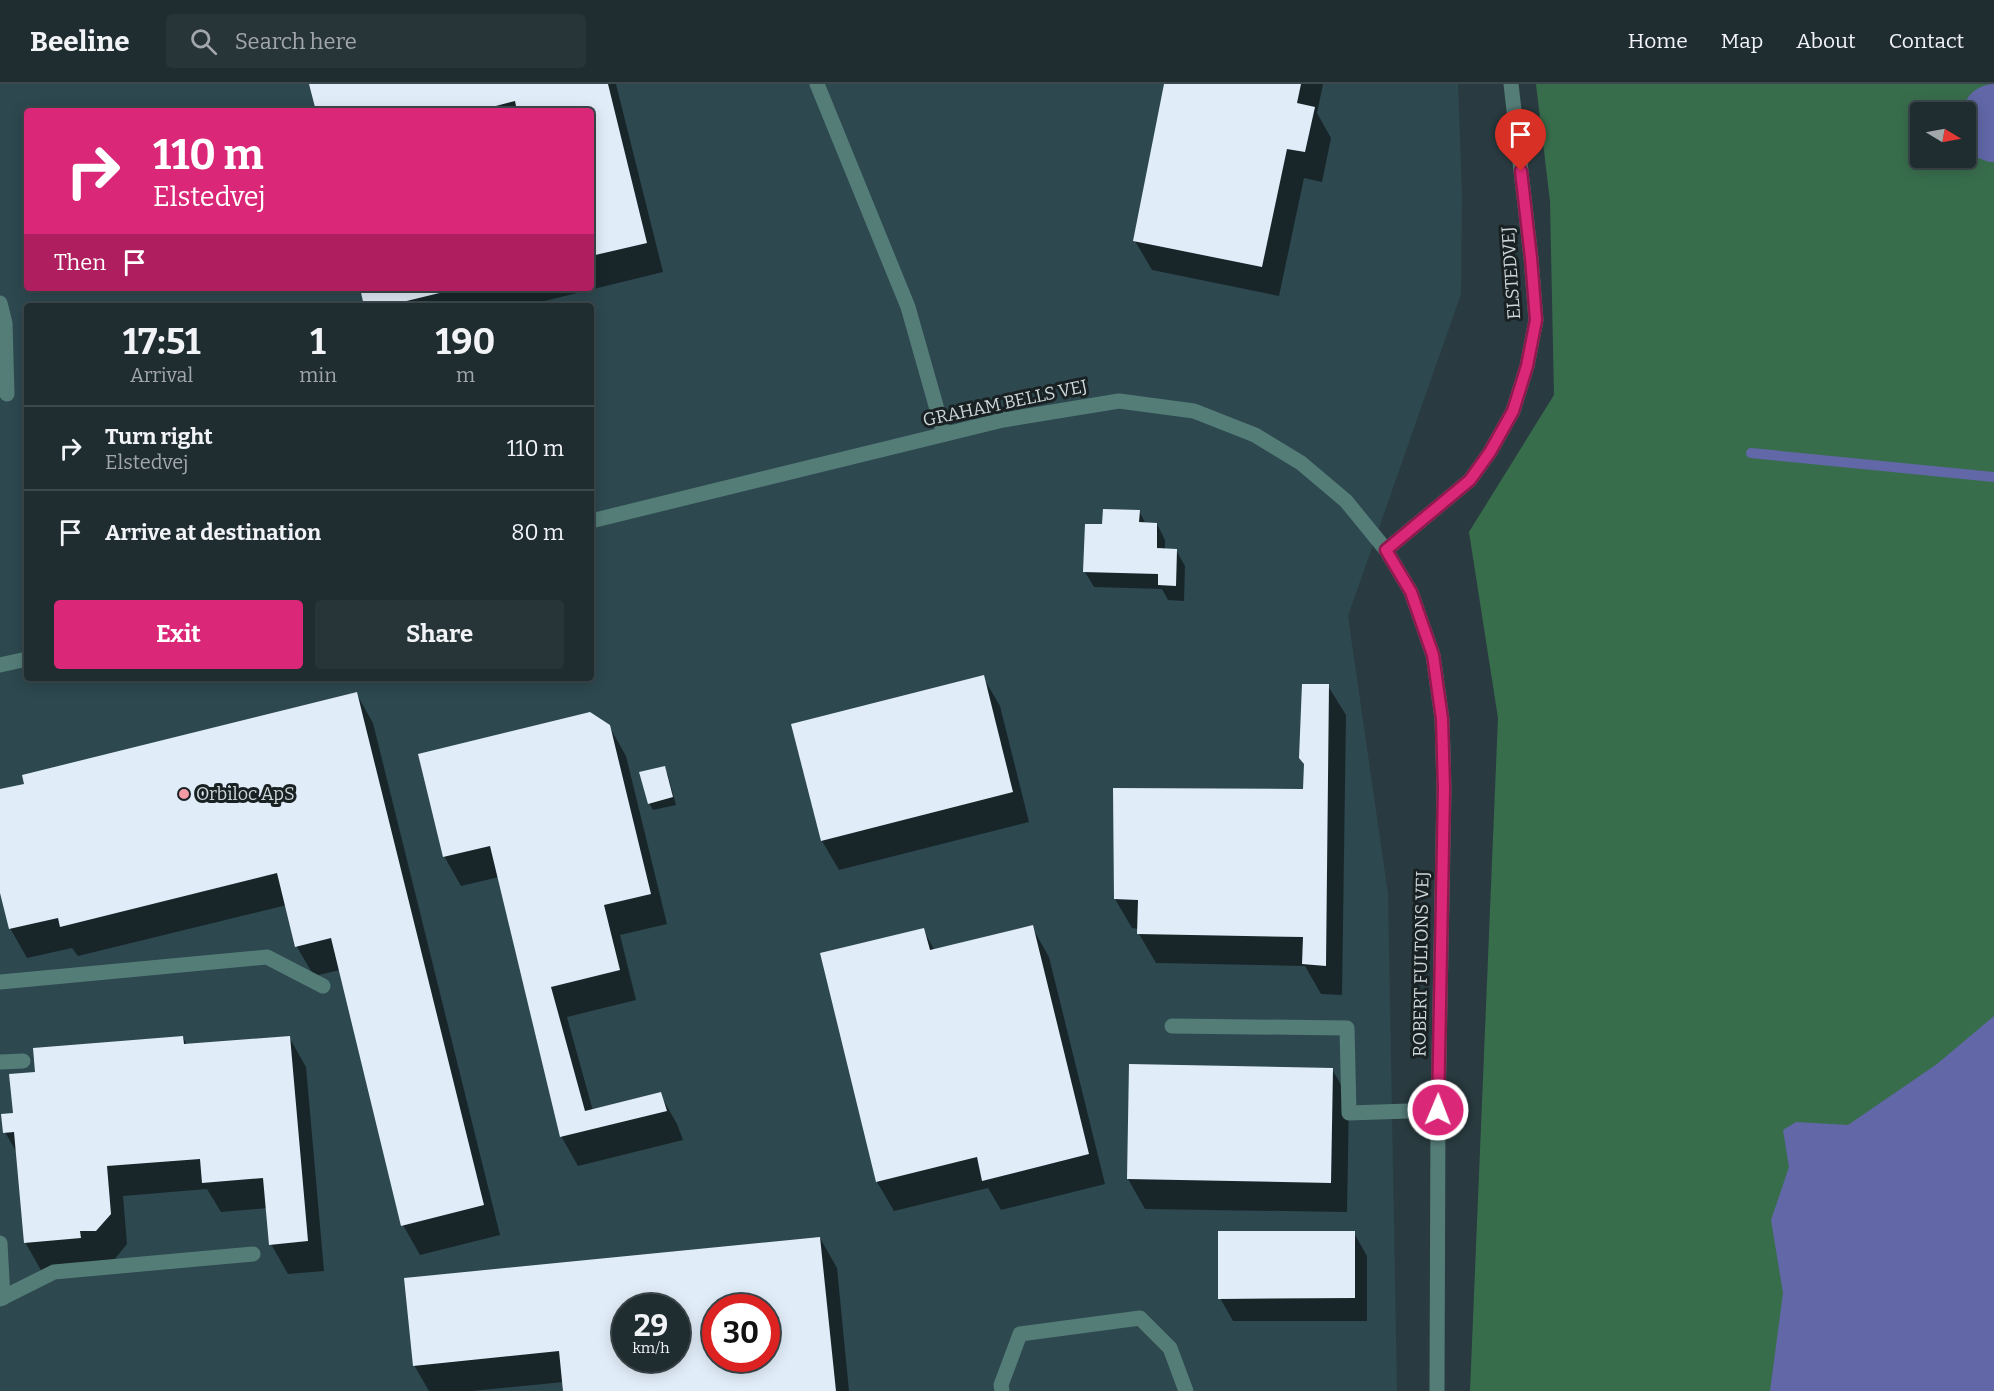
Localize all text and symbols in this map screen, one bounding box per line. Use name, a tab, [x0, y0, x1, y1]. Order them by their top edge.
search box	[166, 14, 586, 68]
text: Beeline	[30, 25, 130, 58]
icon: search	[187, 25, 220, 58]
text: Search here	[235, 28, 357, 55]
text: Home	[1628, 28, 1688, 54]
text: Map	[1721, 28, 1763, 54]
text: About	[1796, 28, 1856, 54]
text: Contact	[1889, 28, 1964, 54]
north arrow	[1910, 102, 1976, 168]
map controls	[1910, 102, 1976, 168]
pin	[1495, 109, 1546, 171]
icon: arrive	[1504, 118, 1537, 151]
text: 110 m	[153, 130, 264, 180]
icon: right	[54, 132, 132, 210]
text: Elstedvej	[153, 181, 266, 213]
street label: ELSTEDVEJ	[1497, 226, 1525, 320]
icon: arrive	[118, 246, 151, 279]
text: Then	[54, 249, 106, 276]
text: 17:51	[123, 320, 200, 364]
text: 1	[310, 320, 326, 364]
text: 190	[436, 320, 495, 364]
text: Arrival	[130, 363, 193, 387]
text: min	[299, 363, 337, 387]
text: m	[456, 363, 475, 387]
street label: GRAHAM BELLS VEJ	[921, 375, 1089, 431]
text: Turn right	[105, 423, 213, 450]
icon: right	[54, 432, 87, 465]
text: 110 m	[507, 435, 564, 462]
text: Elstedvej	[105, 450, 188, 474]
icon: arrive	[54, 516, 87, 549]
text: Arrive at destination	[105, 519, 321, 546]
text: 80 m	[511, 519, 564, 546]
button: Exit	[54, 600, 303, 669]
button: Share	[315, 600, 564, 669]
place label: Orbiloc ApS	[196, 783, 295, 805]
marker: Orbiloc ApS	[177, 787, 191, 801]
street label: ROBERT FULTONS VEJ	[1408, 871, 1434, 1057]
position arrow	[1406, 1078, 1470, 1142]
speed limit sign: 30	[702, 1294, 780, 1372]
text: 29	[634, 1308, 668, 1344]
text: km/h	[632, 1339, 670, 1357]

